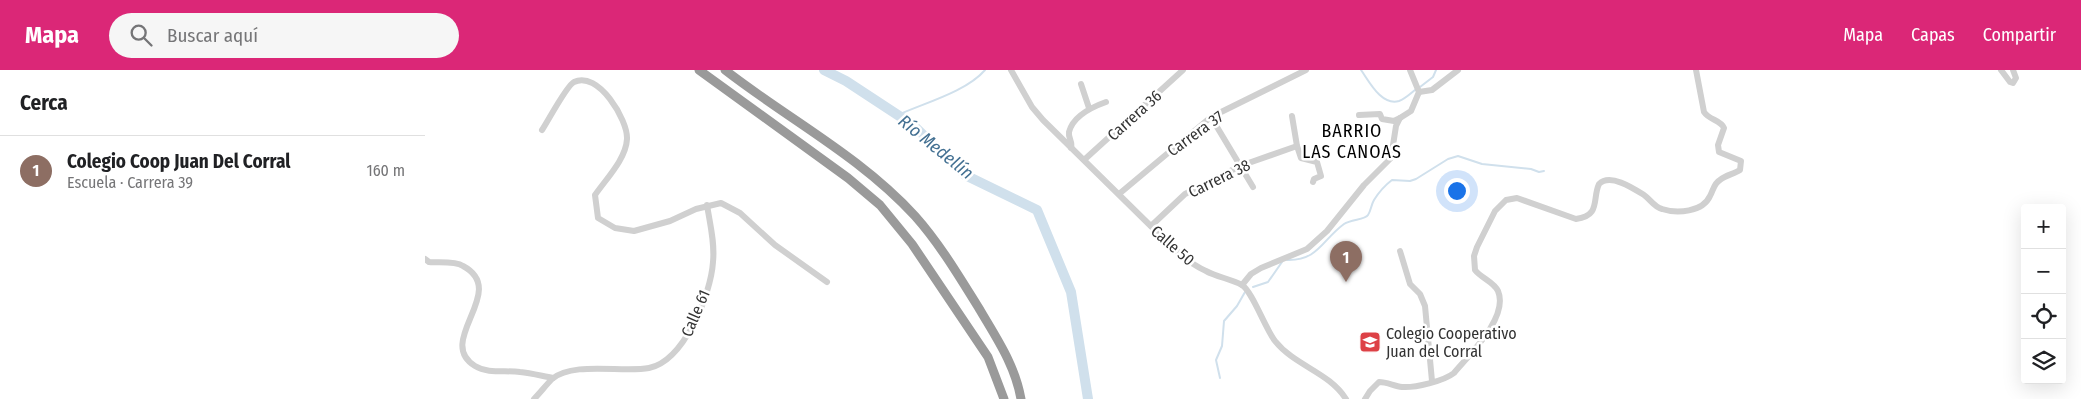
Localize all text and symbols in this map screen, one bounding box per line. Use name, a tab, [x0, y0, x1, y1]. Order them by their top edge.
search box	[109, 13, 459, 58]
text: Mapa	[25, 21, 79, 49]
icon: search	[127, 21, 155, 49]
text: Buscar aquí	[167, 24, 258, 47]
text: Mapa	[1843, 24, 1883, 46]
text: Capas	[1911, 24, 1955, 46]
text: Compartir	[1983, 24, 2056, 46]
street label: Carrera 36	[1103, 86, 1165, 145]
text: Cerca	[20, 90, 68, 116]
street label: Carrera 37	[1164, 106, 1227, 160]
water label: Río Medellín	[894, 110, 978, 184]
district label: BARRIO LAS CANOAS	[1302, 120, 1402, 163]
text: Colegio Coop Juan Del Corral	[67, 150, 290, 173]
street label: Carrera 38	[1185, 155, 1253, 202]
text: 1	[33, 161, 39, 180]
text: 160 m	[366, 161, 405, 180]
text: Escuela · Carrera 39	[67, 173, 193, 192]
your location	[1444, 178, 1470, 204]
map controls	[2021, 204, 2066, 384]
button: +	[2021, 204, 2066, 249]
street label: Calle 50	[1147, 221, 1198, 269]
pin: 1	[1330, 241, 1362, 282]
button: −	[2021, 249, 2066, 294]
street label: Calle 61	[677, 287, 714, 340]
button: locate	[2021, 294, 2066, 339]
place label: Colegio Cooperativo Juan del Corral	[1386, 324, 1517, 361]
school or university icon: Colegio Cooperativo Juan del Corral	[1358, 330, 1382, 354]
button: layers	[2021, 339, 2066, 384]

